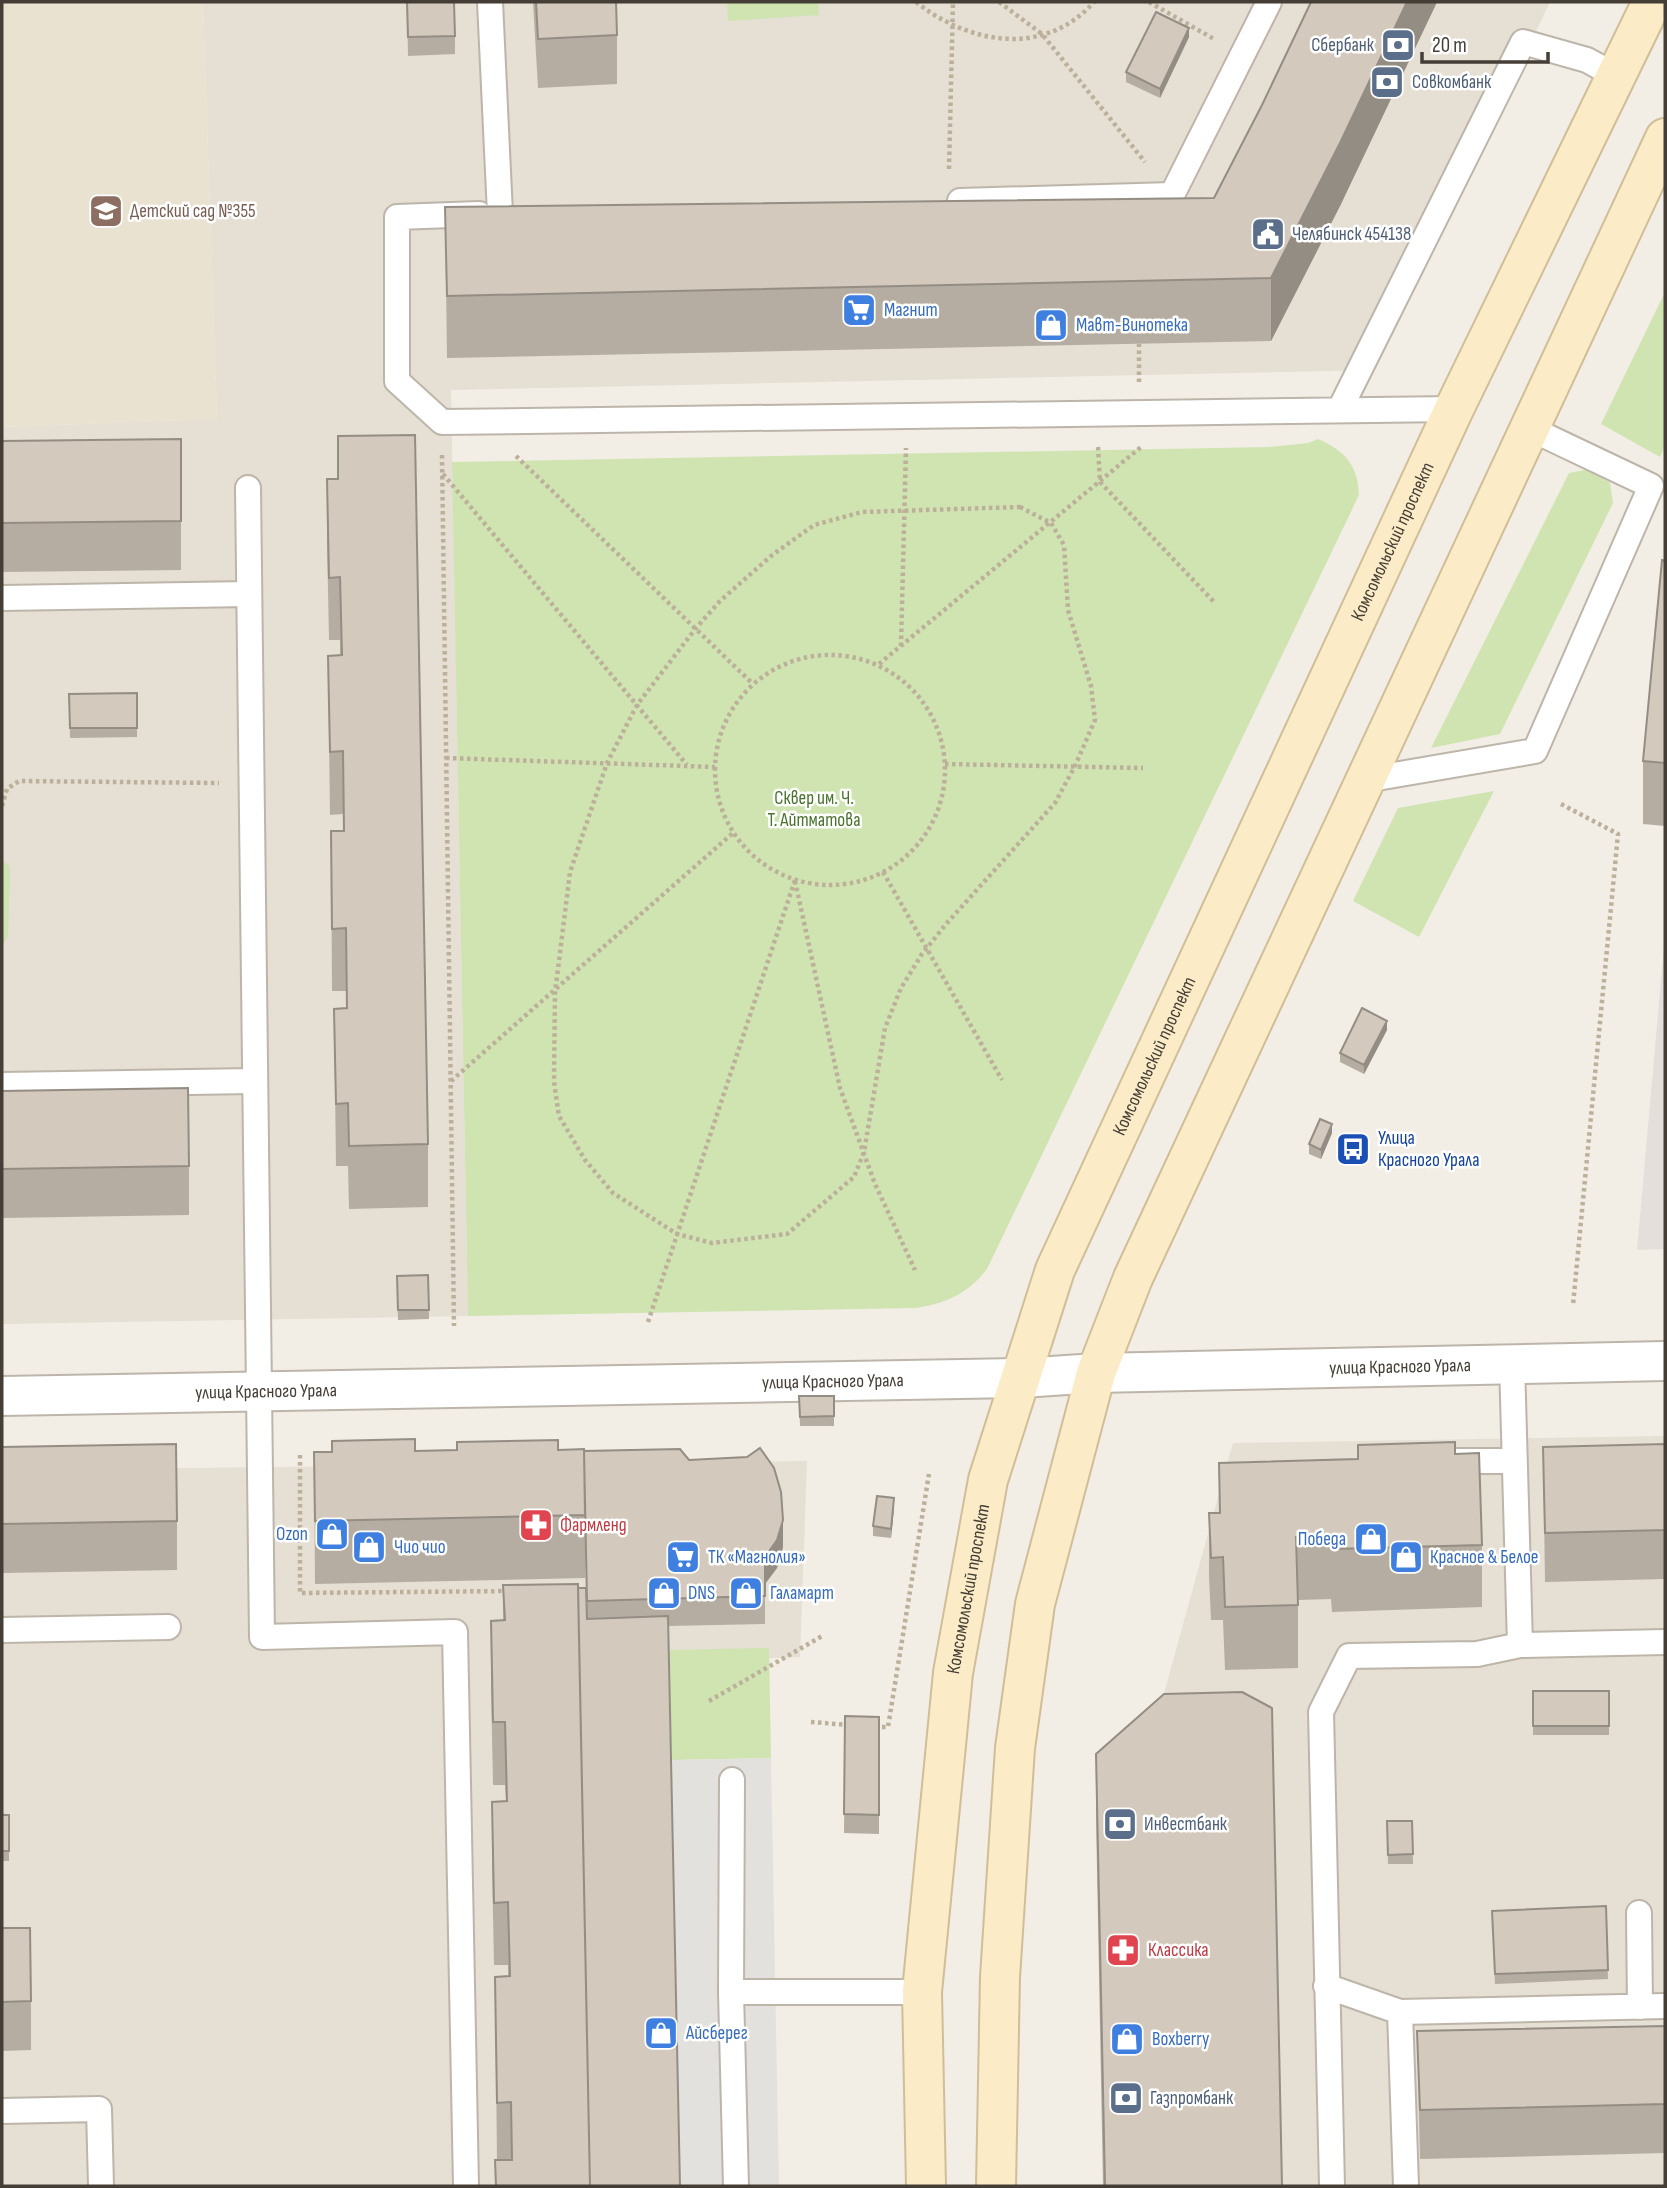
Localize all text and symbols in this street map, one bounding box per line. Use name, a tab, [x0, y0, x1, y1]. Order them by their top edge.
scale bar	[1422, 21, 1548, 65]
bank icon: Сбербанк	[1379, 26, 1417, 64]
text: 20 m	[1432, 33, 1467, 58]
place label: Сбербанк	[1311, 34, 1375, 57]
bank icon: Совкомбанк	[1368, 63, 1406, 101]
place label: Совкомбанк	[1412, 71, 1492, 94]
school or university icon: Детский сад №355	[87, 192, 125, 230]
place label: Детский сад №355	[130, 200, 256, 223]
public building icon: Челябинск 454138	[1249, 215, 1287, 253]
place label: Челябинск 454138	[1292, 223, 1411, 246]
supermarket icon: Магнит	[840, 291, 878, 329]
place label: Магнит	[884, 299, 938, 322]
shop icon: Мавт-Винотека	[1032, 306, 1070, 344]
place label: Мавт-Винотека	[1076, 314, 1188, 337]
street label: Комсомольский проспект	[1346, 459, 1439, 625]
park label: Сквер им. Ч. Т. Айтматова	[768, 787, 860, 832]
street label: Комсомольский проспект	[1108, 973, 1201, 1139]
place label: Улица Красного Урала	[1378, 1127, 1480, 1172]
bus stop icon: Улица Красного Урала	[1334, 1130, 1372, 1168]
street label: улица Красного Урала	[1329, 1354, 1471, 1380]
street label: улица Красного Урала	[762, 1369, 904, 1394]
street label: улица Красного Урала	[195, 1379, 337, 1404]
street label: Комсомольский проспект	[942, 1502, 995, 1676]
pharmacy icon: Фармленд	[517, 1506, 555, 1544]
place label: Фармленд	[560, 1514, 627, 1537]
shop icon: Ozon	[313, 1515, 351, 1553]
shop icon: Победа	[1352, 1520, 1390, 1558]
place label: Ozon	[276, 1523, 308, 1546]
shop icon: Чио чио	[350, 1528, 388, 1566]
place label: Победа	[1298, 1528, 1346, 1551]
place label: Чио чио	[394, 1536, 446, 1559]
supermarket icon: ТК «Магнолия»	[664, 1538, 702, 1576]
shop icon: Красное & Белое	[1387, 1538, 1425, 1576]
place label: ТК «Магнолия»	[708, 1546, 806, 1569]
place label: Красное & Белое	[1430, 1546, 1538, 1569]
shop icon: DNS	[645, 1574, 683, 1612]
shop icon: Галамарт	[727, 1574, 765, 1612]
place label: DNS	[688, 1582, 715, 1605]
place label: Галамарт	[770, 1582, 834, 1605]
bank icon: Инвестбанк	[1101, 1805, 1139, 1843]
place label: Инвестбанк	[1144, 1813, 1228, 1836]
pharmacy icon: Классика	[1104, 1931, 1142, 1969]
place label: Классика	[1148, 1939, 1209, 1962]
shop icon: Айсберег	[642, 2014, 680, 2052]
shop icon: Boxberry	[1108, 2020, 1146, 2058]
place label: Айсберег	[685, 2022, 748, 2045]
place label: Boxberry	[1152, 2028, 1210, 2051]
bank icon: Газпромбанк	[1107, 2079, 1145, 2117]
place label: Газпромбанк	[1150, 2087, 1234, 2110]

